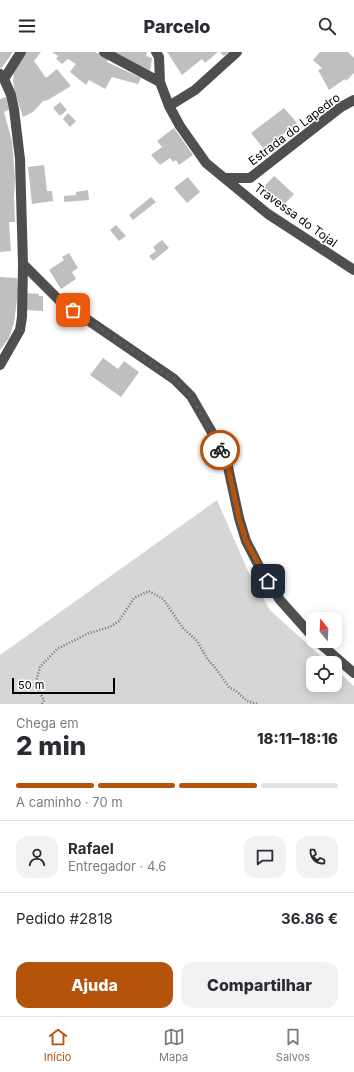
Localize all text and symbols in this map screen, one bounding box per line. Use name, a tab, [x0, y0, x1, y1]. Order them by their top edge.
icon: menu	[16, 15, 38, 37]
icon: search	[316, 15, 338, 37]
text: Parcelo	[144, 16, 210, 37]
street label: Estrada do Lapedro	[245, 90, 343, 168]
street label: Travessa do Tojal	[252, 180, 340, 250]
pin	[56, 293, 90, 327]
icon: bag	[62, 299, 84, 321]
courier	[200, 430, 240, 470]
icon: bike	[209, 439, 231, 461]
pin	[251, 564, 285, 598]
icon: home	[257, 570, 279, 592]
north arrow	[306, 612, 342, 648]
map controls	[306, 612, 342, 692]
button: locate	[306, 656, 342, 692]
scale bar	[12, 676, 115, 695]
text: 50 m	[18, 678, 44, 692]
text: Chega em	[16, 715, 79, 731]
text: 18:11–18:16	[257, 729, 338, 748]
text: 2 min	[16, 730, 86, 761]
text: A caminho · 70 m	[16, 794, 123, 810]
button: person	[16, 836, 58, 878]
button: chat	[244, 836, 286, 878]
button: phone	[296, 836, 338, 878]
text: Rafael	[68, 839, 114, 858]
text: Entregador · 4.6	[68, 858, 166, 874]
text: Pedido #2818	[16, 909, 113, 928]
text: 36.86 €	[281, 909, 338, 928]
button: Ajuda	[16, 962, 173, 1008]
button: Compartilhar	[181, 962, 338, 1008]
tab: Início	[44, 1026, 71, 1064]
tab: Mapa	[159, 1026, 188, 1064]
tab: Salvos	[276, 1026, 310, 1064]

